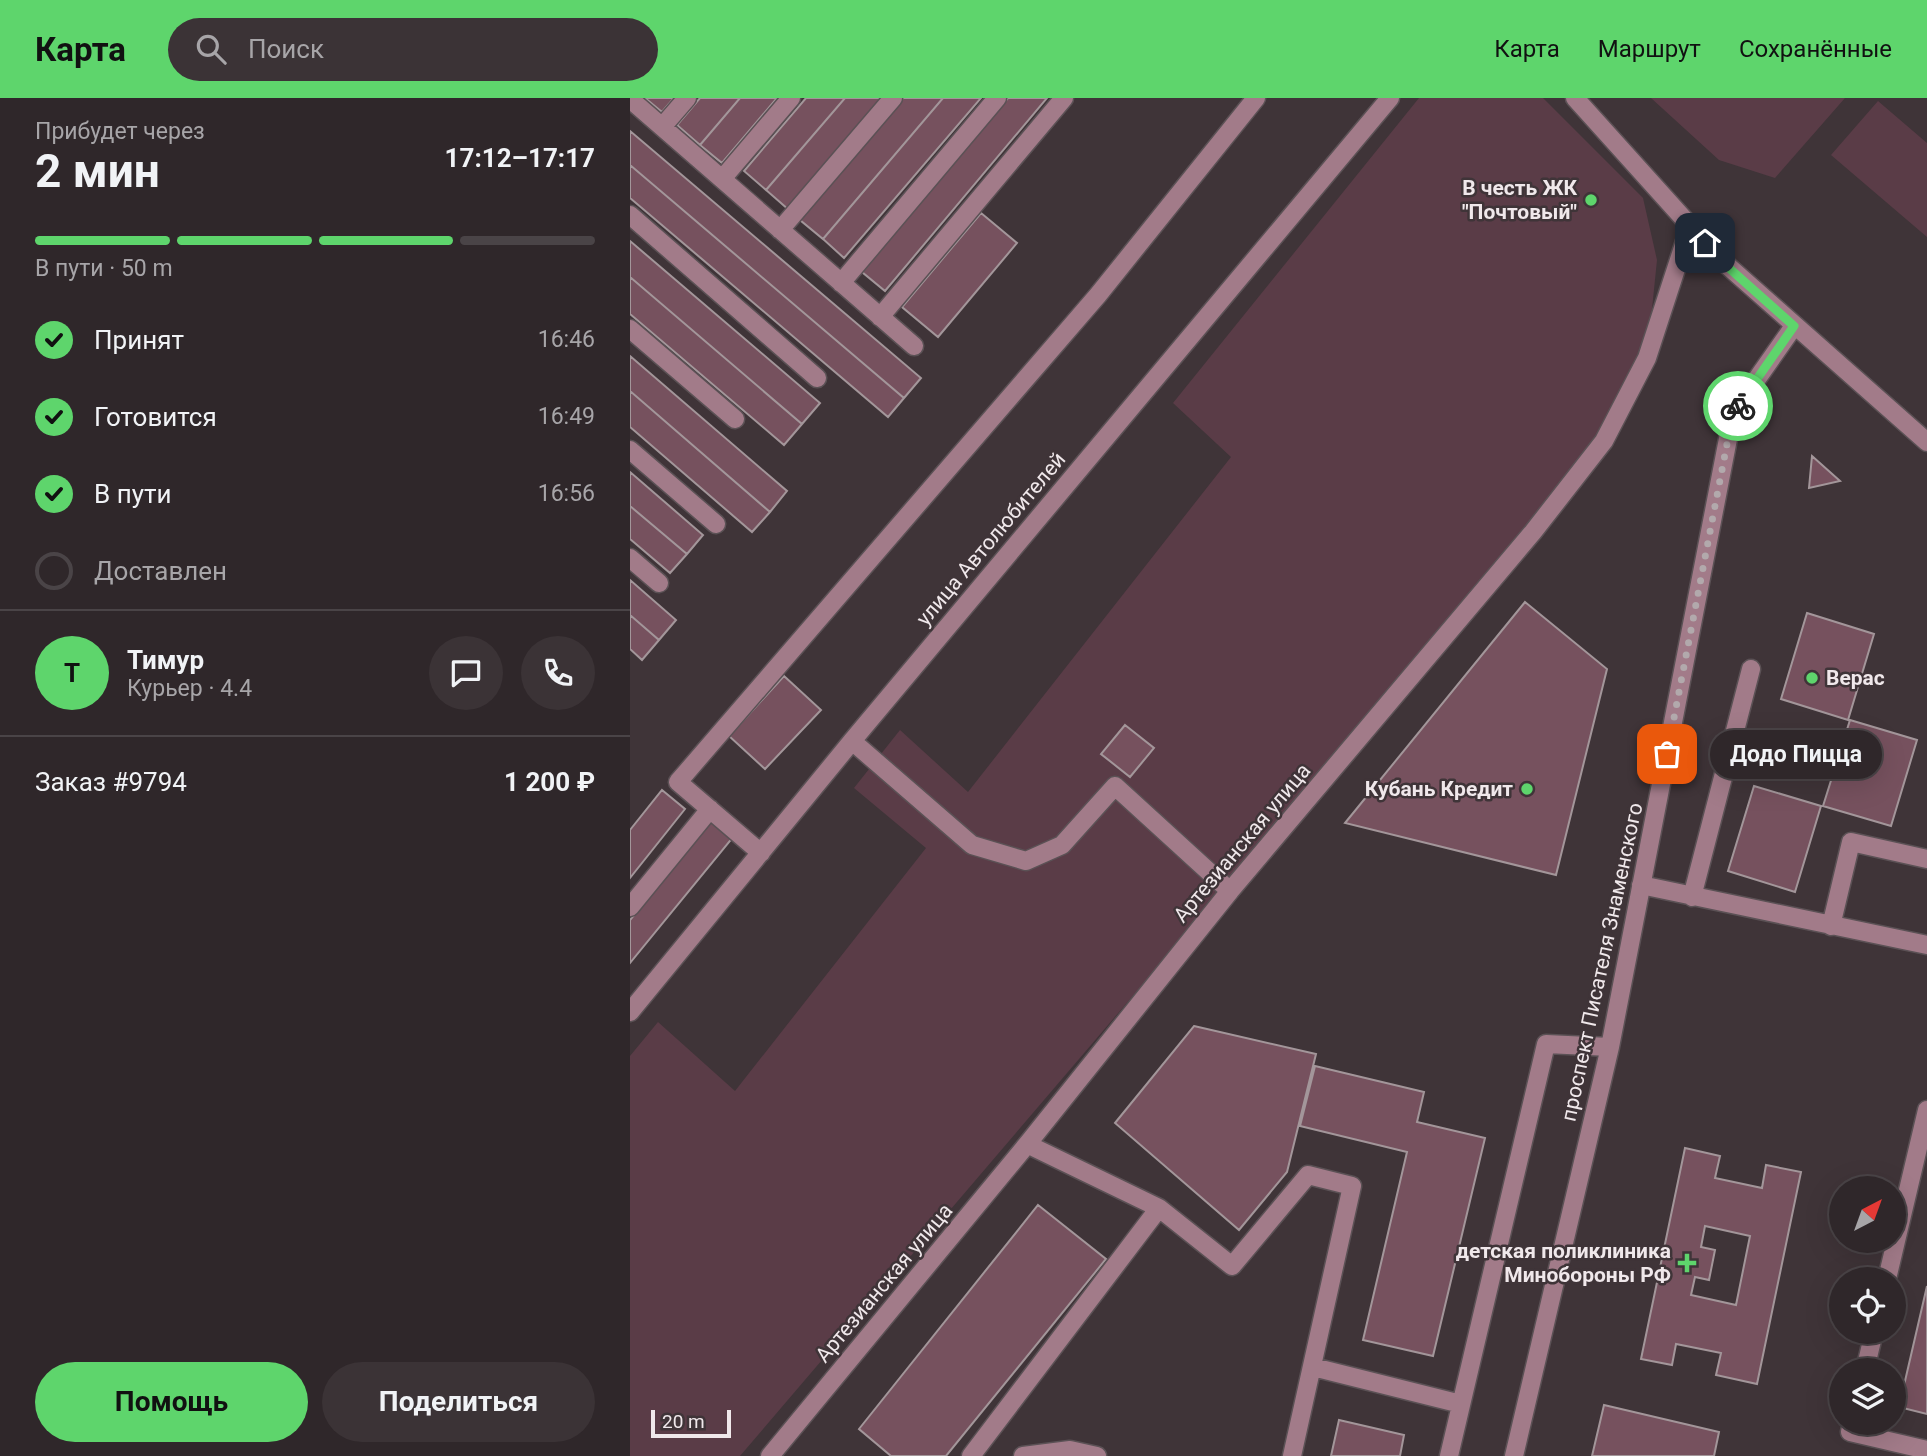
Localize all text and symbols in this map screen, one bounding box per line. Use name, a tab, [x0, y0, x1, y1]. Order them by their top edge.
search box	[168, 18, 658, 81]
text: Карта	[35, 30, 126, 69]
icon: search	[192, 30, 230, 68]
text: Поиск	[248, 34, 324, 64]
text: Карта	[1494, 35, 1560, 63]
text: Маршрут	[1598, 35, 1701, 63]
text: Сохранённые	[1739, 35, 1892, 63]
text: Прибудет через	[35, 118, 205, 145]
text: 17:12–17:17	[445, 143, 595, 173]
text: 2 мин	[35, 144, 160, 198]
place label: В честь ЖК "Почтовый"	[1462, 176, 1577, 224]
marker: В честь ЖК "Почтовый"	[1583, 192, 1599, 208]
pin	[1675, 213, 1735, 273]
icon: home	[1686, 224, 1724, 262]
text: В пути · 50 m	[35, 255, 173, 282]
icon: check	[35, 321, 73, 359]
text: Принят	[94, 325, 184, 355]
text: 16:46	[538, 326, 595, 353]
courier	[1703, 371, 1773, 441]
icon: bike	[1719, 387, 1757, 425]
icon: check	[35, 398, 73, 436]
text: Готовится	[94, 402, 217, 432]
text: 16:49	[538, 403, 595, 430]
street label: улица Автолюбителей	[912, 448, 1070, 630]
icon: check	[35, 475, 73, 513]
text: В пути	[94, 479, 171, 509]
text: 16:56	[538, 480, 595, 507]
text: Доставлен	[94, 556, 227, 586]
button: chat	[429, 636, 503, 710]
button: phone	[521, 636, 595, 710]
text: Тимур	[127, 645, 204, 675]
text: Т	[64, 658, 80, 688]
place label: Верас	[1826, 666, 1885, 690]
marker: Верас	[1804, 670, 1820, 686]
text: Курьер · 4.4	[127, 675, 252, 702]
pin	[1637, 724, 1697, 784]
callout: Додо Пицца	[1709, 730, 1880, 778]
icon: bag	[1648, 735, 1686, 773]
text: Додо Пицца	[1730, 741, 1862, 768]
street label: Артезианская улица	[1169, 759, 1315, 927]
text: Заказ #9794	[35, 767, 187, 797]
text: 1 200 ₽	[504, 767, 595, 797]
place label: Кубань Кредит	[1365, 777, 1513, 801]
marker: Кубань Кредит	[1519, 781, 1535, 797]
street label: проспект Писателя Знаменского	[1556, 801, 1648, 1123]
north arrow	[1829, 1176, 1906, 1253]
map controls	[1829, 1176, 1906, 1435]
street label: Артезианская улица	[811, 1199, 957, 1367]
place label: детская поликлиника Минобороны РФ	[1456, 1239, 1671, 1287]
marker: детская поликлиника Минобороны РФ	[1677, 1253, 1697, 1273]
button: locate	[1829, 1267, 1906, 1344]
button: layers	[1829, 1358, 1906, 1435]
button: Помощь	[35, 1362, 308, 1442]
button: Поделиться	[322, 1362, 595, 1442]
scale bar	[651, 1407, 732, 1439]
text: 20 m	[662, 1410, 705, 1433]

